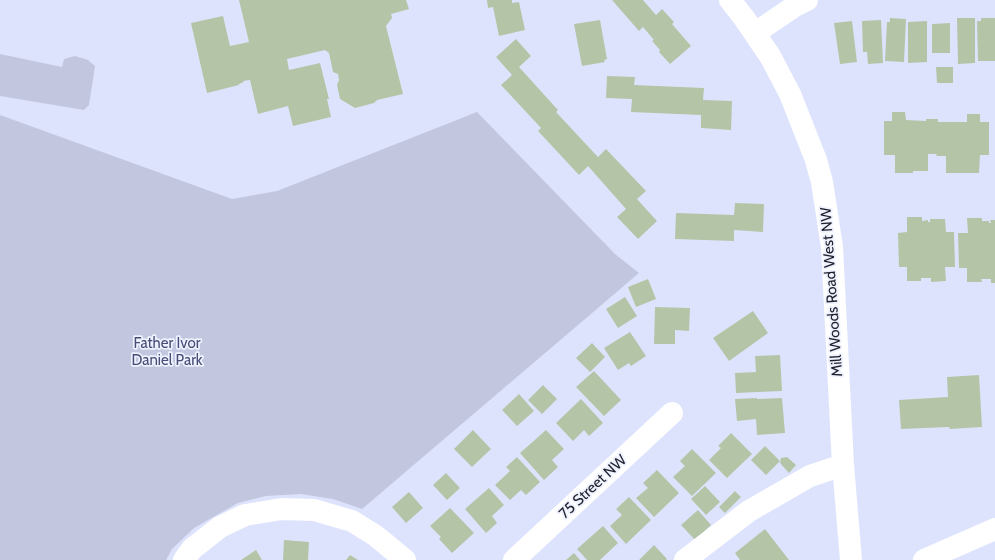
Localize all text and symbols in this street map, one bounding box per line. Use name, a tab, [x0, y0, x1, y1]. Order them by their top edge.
street label: Mill Woods Road West NW	[817, 206, 847, 378]
park label: Father Ivor Daniel Park	[131, 335, 203, 370]
street label: 75 Street NW	[556, 451, 630, 523]

